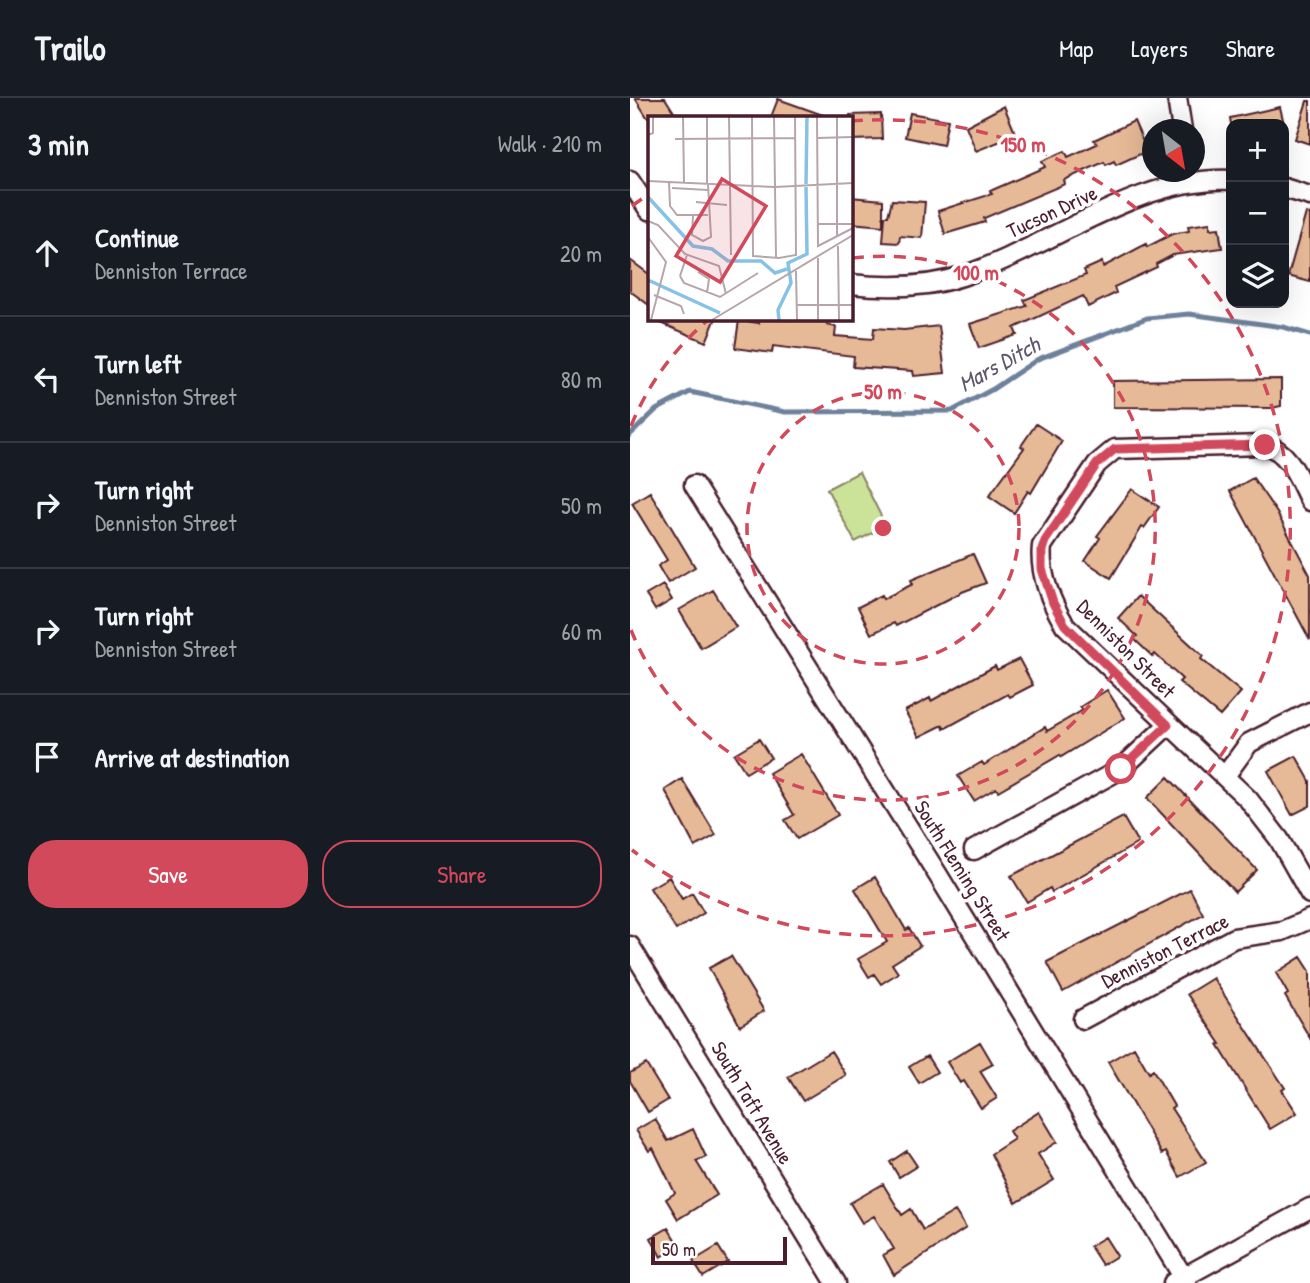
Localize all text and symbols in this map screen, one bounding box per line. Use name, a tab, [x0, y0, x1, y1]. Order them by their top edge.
text: Trailo	[35, 26, 106, 70]
text: Map	[1059, 32, 1093, 64]
text: Layers	[1131, 32, 1188, 64]
text: Share	[1226, 32, 1275, 64]
inset map	[648, 116, 852, 320]
north arrow	[1142, 119, 1205, 182]
map controls	[1226, 119, 1289, 308]
button: +	[1226, 119, 1289, 182]
text: 3 min	[28, 124, 89, 164]
text: Walk · 210 m	[498, 128, 602, 159]
text: 150 m	[1000, 130, 1046, 159]
street label: Tucson Drive	[1002, 178, 1102, 245]
button: −	[1226, 182, 1289, 245]
text: Continue	[95, 220, 179, 255]
icon: ahead	[28, 234, 66, 272]
text: 20 m	[560, 238, 602, 269]
button: layers	[1226, 245, 1289, 308]
text: Denniston Terrace	[95, 255, 247, 286]
text: 100 m	[953, 258, 999, 287]
water label: Mars Ditch	[953, 328, 1046, 399]
text: Turn left	[95, 346, 181, 381]
icon: left	[28, 360, 66, 398]
text: 80 m	[561, 364, 602, 395]
text: 50 m	[864, 377, 902, 406]
text: Denniston Street	[95, 381, 236, 412]
route end	[1249, 429, 1280, 460]
text: Turn right	[95, 472, 193, 507]
icon: right	[28, 486, 66, 524]
text: 50 m	[561, 490, 602, 521]
text: Denniston Street	[95, 507, 236, 538]
centre of rings	[871, 516, 895, 540]
street label: Denniston Street	[1070, 593, 1183, 705]
text: Turn right	[95, 598, 193, 633]
icon: right	[28, 612, 66, 650]
text: 60 m	[562, 616, 602, 647]
text: Denniston Street	[95, 633, 236, 664]
icon: arrive	[28, 738, 66, 776]
text: Arrive at destination	[95, 740, 290, 775]
route start	[1105, 753, 1136, 784]
street label: South Fleming Street	[908, 795, 1018, 947]
button: Save	[28, 840, 308, 908]
button: Share	[322, 840, 602, 908]
street label: Denniston Terrace	[1096, 906, 1233, 995]
street label: South Taft Avenue	[704, 1036, 800, 1169]
scale bar	[651, 1234, 788, 1266]
text: 50 m	[662, 1236, 696, 1262]

